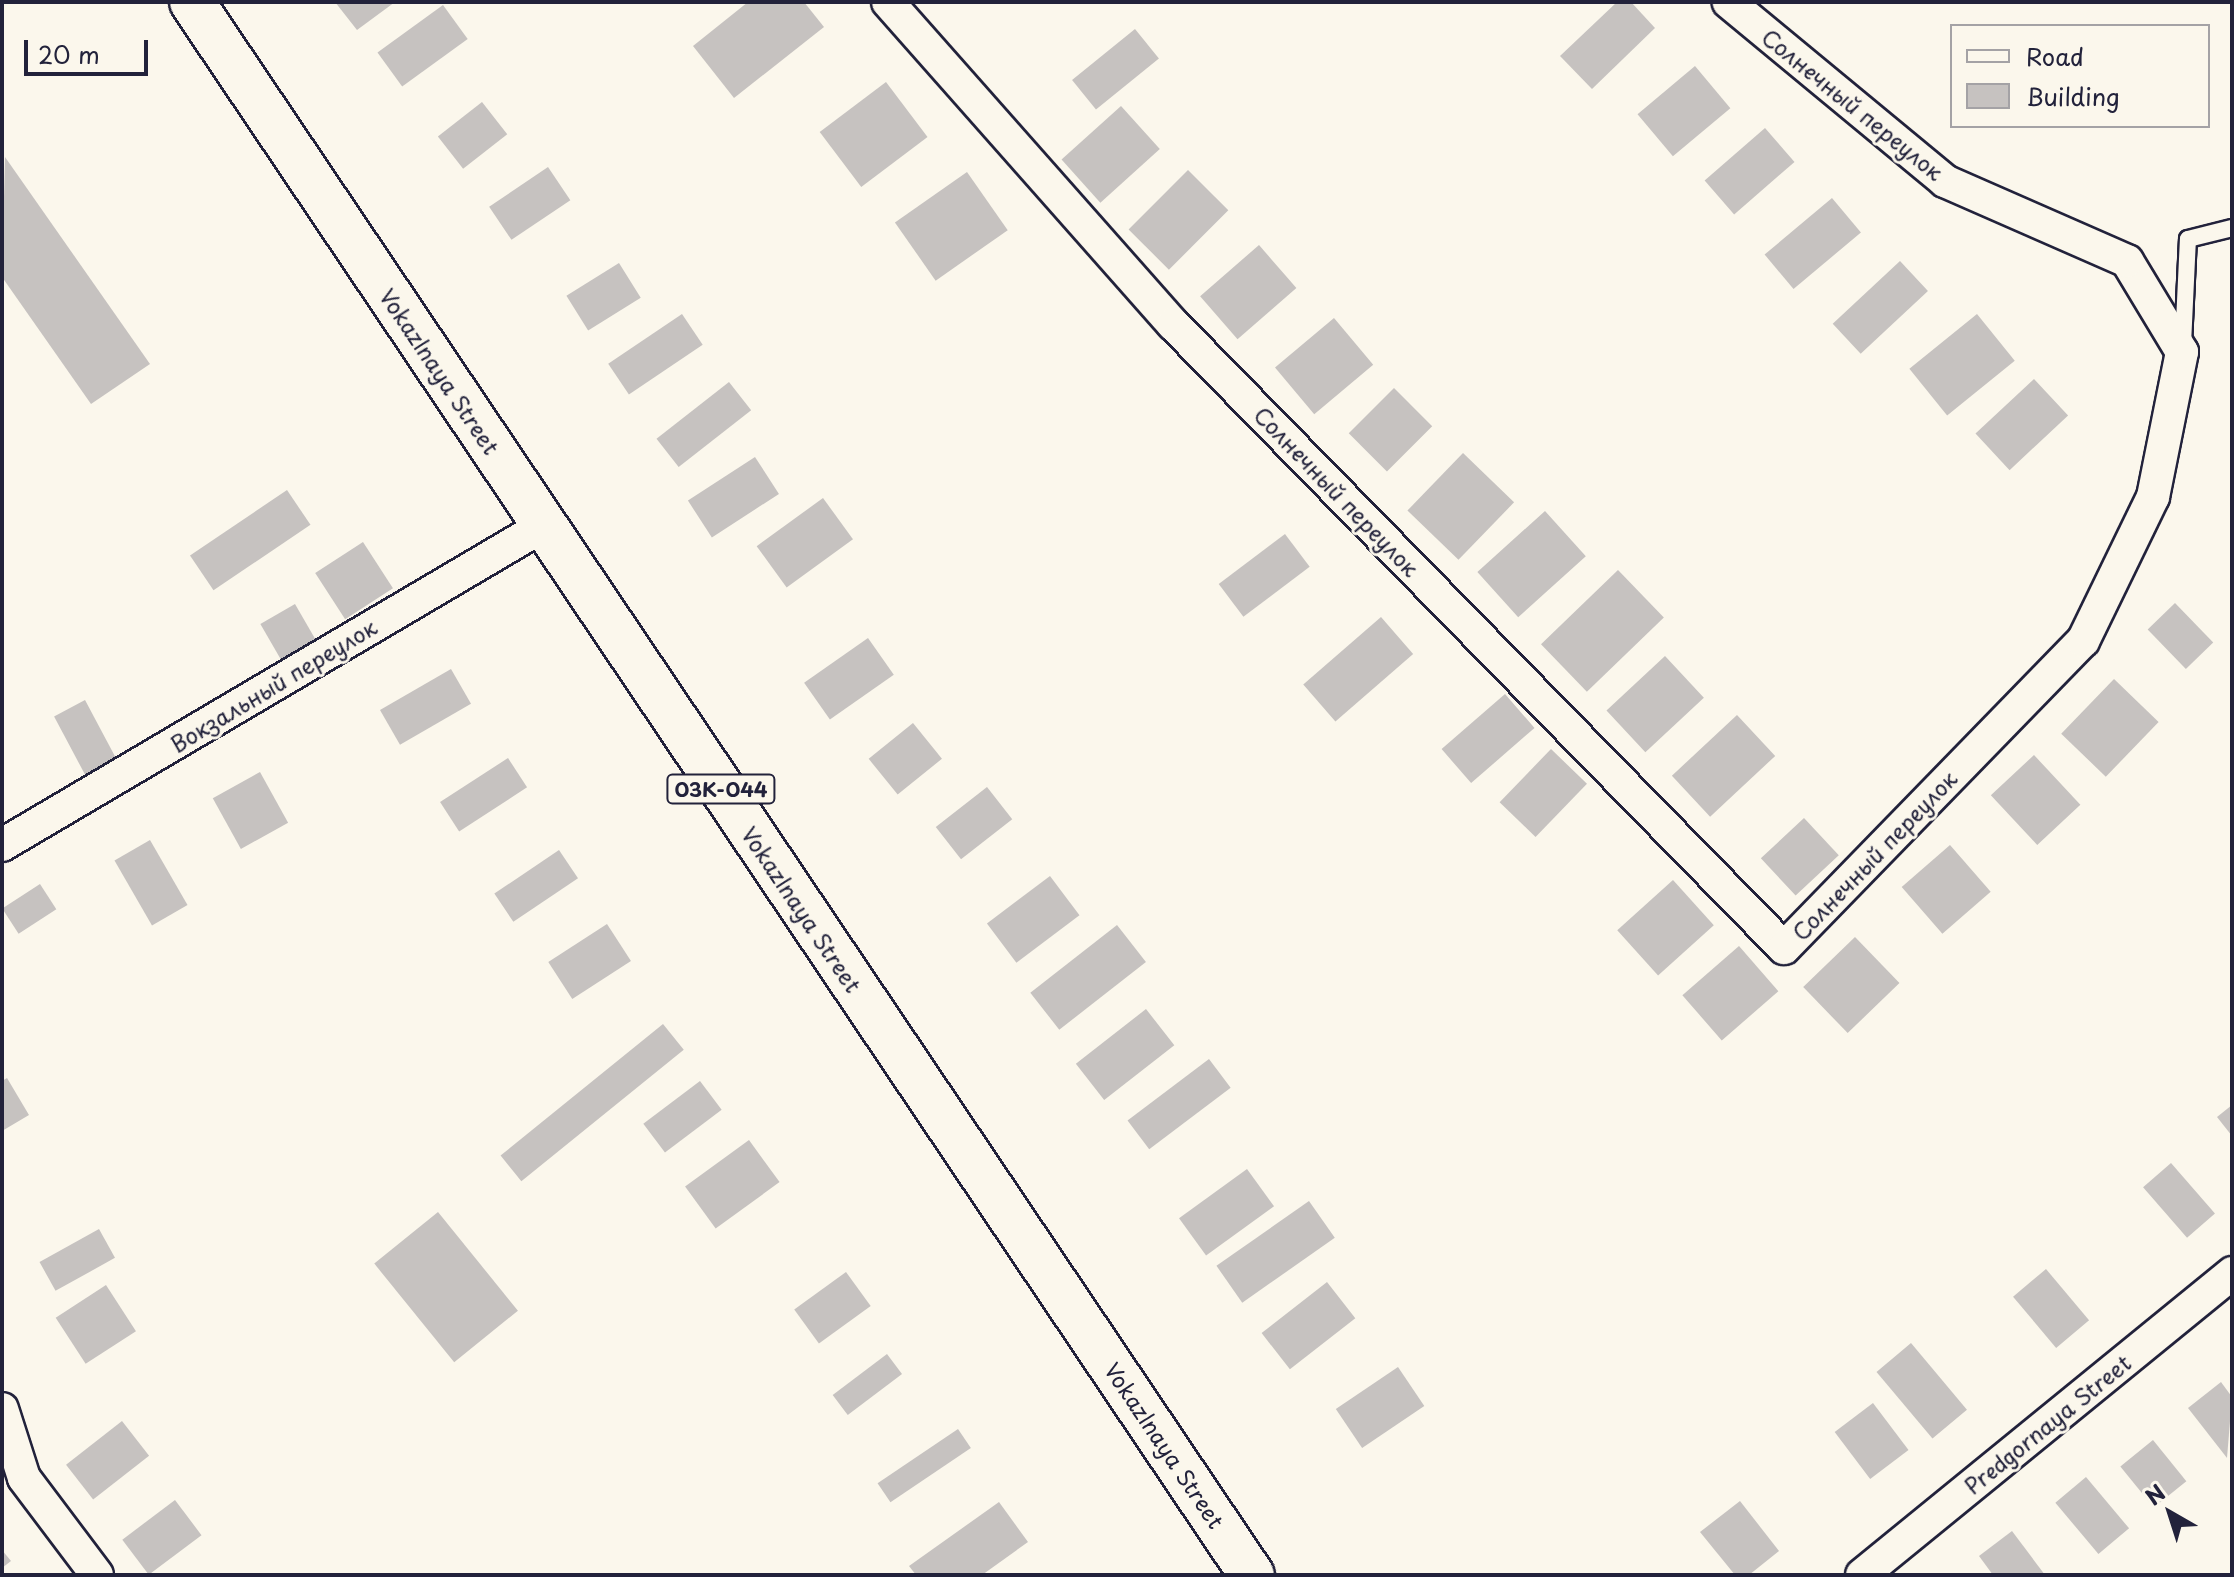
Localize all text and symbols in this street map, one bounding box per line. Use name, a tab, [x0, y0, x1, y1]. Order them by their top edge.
street label: Солнечный переулок	[1757, 23, 1949, 185]
scale bar	[28, 24, 152, 74]
legend	[1950, 24, 2210, 128]
text: 20 m	[38, 36, 100, 72]
text: Road	[2026, 38, 2084, 74]
text: Building	[2026, 78, 2120, 114]
street label: Vokazlnaya Street	[375, 283, 505, 459]
street label: Солнечный переулок	[1249, 401, 1425, 581]
street label: Вокзальный переулок	[165, 613, 381, 757]
street label: Солнечный переулок	[1786, 765, 1962, 945]
road number: 03К-044	[665, 773, 777, 805]
street label: Vokazlnaya Street	[737, 821, 867, 997]
street label: Predgornaya Street	[1959, 1349, 2135, 1499]
street label: Vokazlnaya Street	[1100, 1357, 1230, 1533]
north arrow	[2130, 1473, 2210, 1553]
text: N	[2137, 1476, 2172, 1512]

